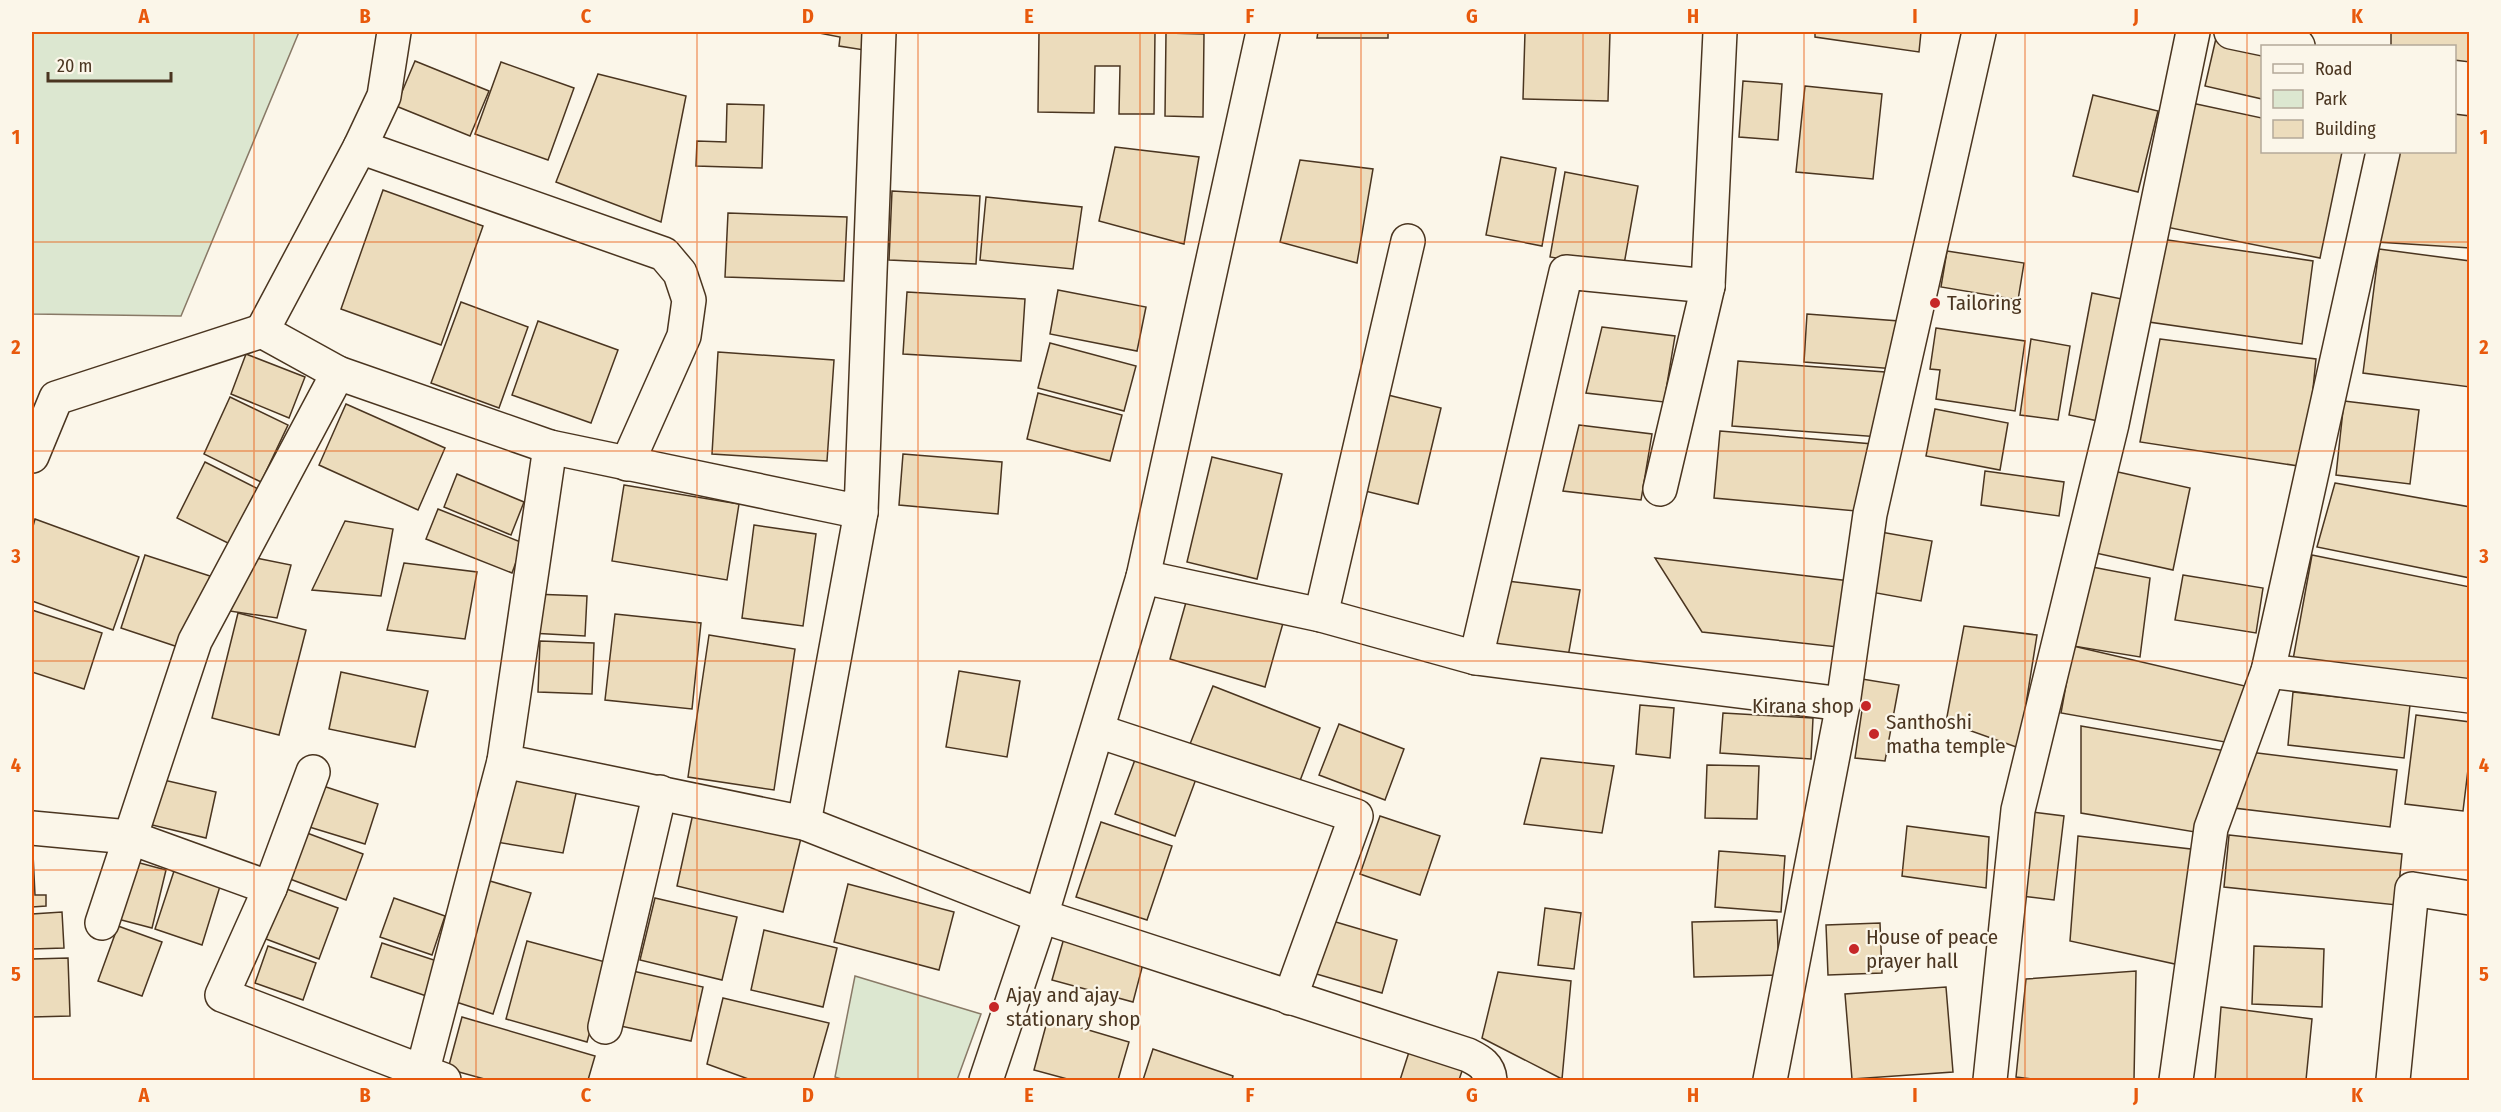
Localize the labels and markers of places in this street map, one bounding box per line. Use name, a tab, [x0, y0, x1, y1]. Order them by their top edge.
place label: Tailoring	[1947, 290, 2021, 316]
marker: Tailoring	[1928, 296, 1942, 310]
place label: Kirana shop	[1752, 693, 1854, 719]
marker: Kirana shop	[1859, 699, 1873, 713]
place label: Santhoshi matha temple	[1886, 709, 2006, 759]
marker: Santhoshi matha temple	[1867, 727, 1881, 741]
place label: House of peace prayer hall	[1866, 924, 1998, 974]
marker: House of peace prayer hall	[1847, 942, 1861, 956]
place label: Ajay and ajay stationary shop	[1006, 982, 1140, 1032]
marker: Ajay and ajay stationary shop	[987, 1000, 1001, 1014]

